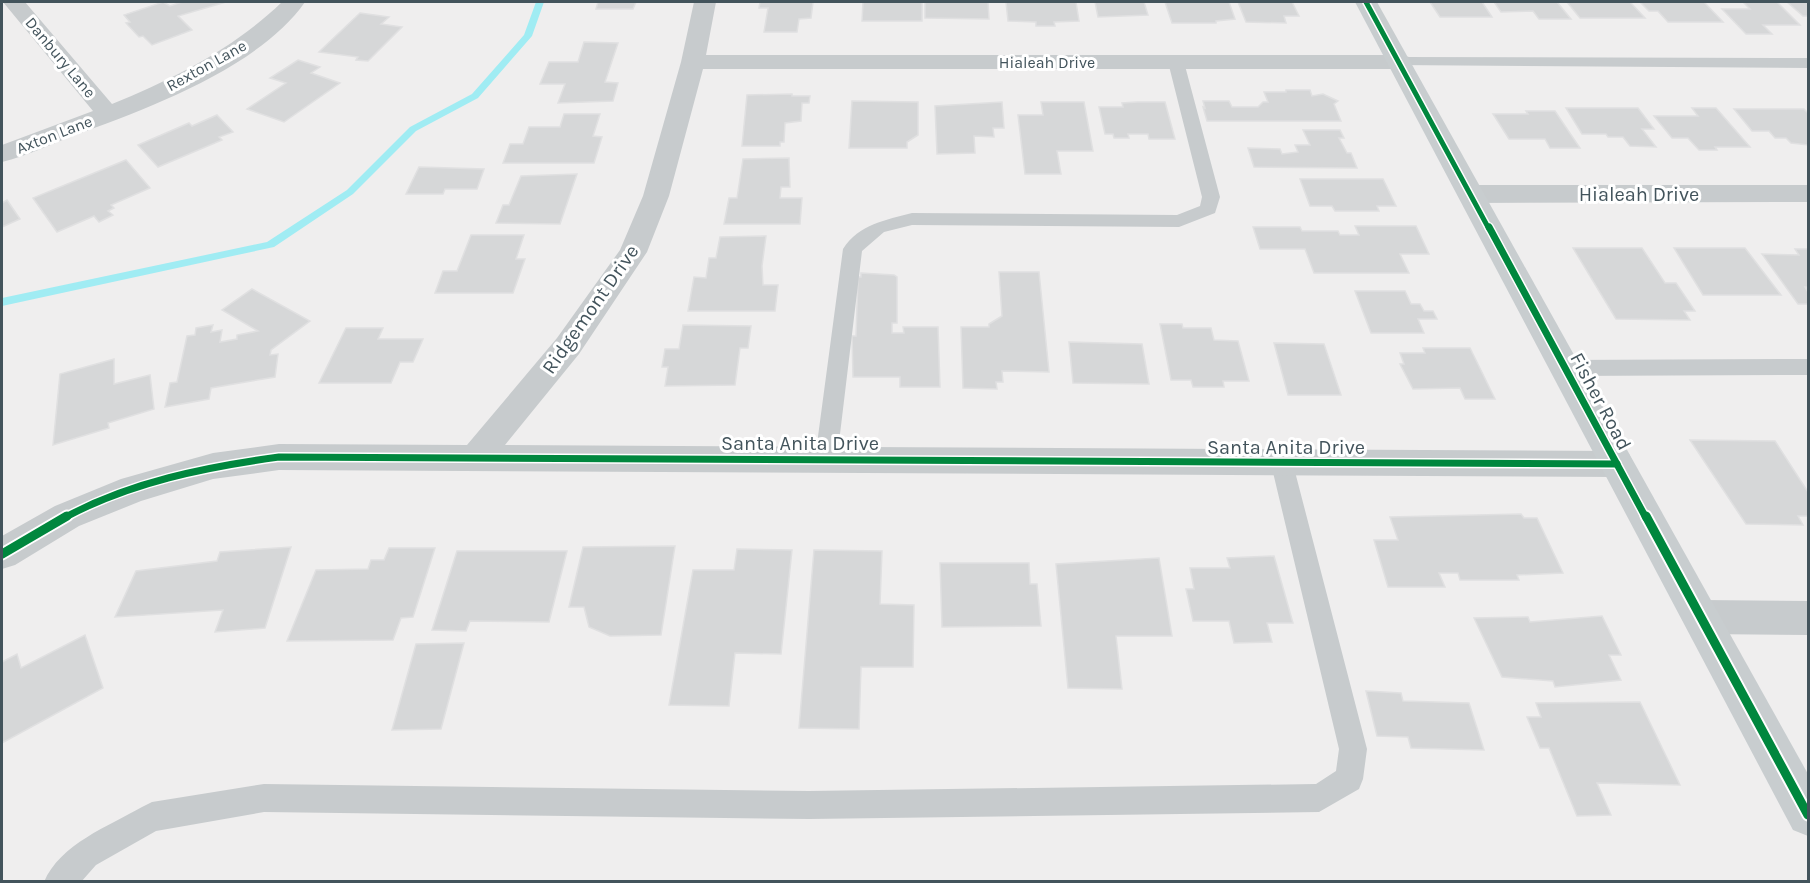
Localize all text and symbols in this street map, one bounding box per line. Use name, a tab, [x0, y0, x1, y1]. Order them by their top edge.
street label: Danbury Lane	[21, 13, 100, 101]
street label: Rexton Lane	[163, 36, 250, 95]
street label: Hialeah Drive	[999, 53, 1095, 72]
street label: Axton Lane	[14, 111, 95, 158]
street label: Hialeah Drive	[1579, 183, 1699, 206]
street label: Ridgemont Drive	[537, 240, 644, 378]
street label: Fisher Road	[1565, 348, 1636, 454]
street label: Santa Anita Drive	[721, 432, 879, 455]
street label: Santa Anita Drive	[1207, 436, 1365, 459]

